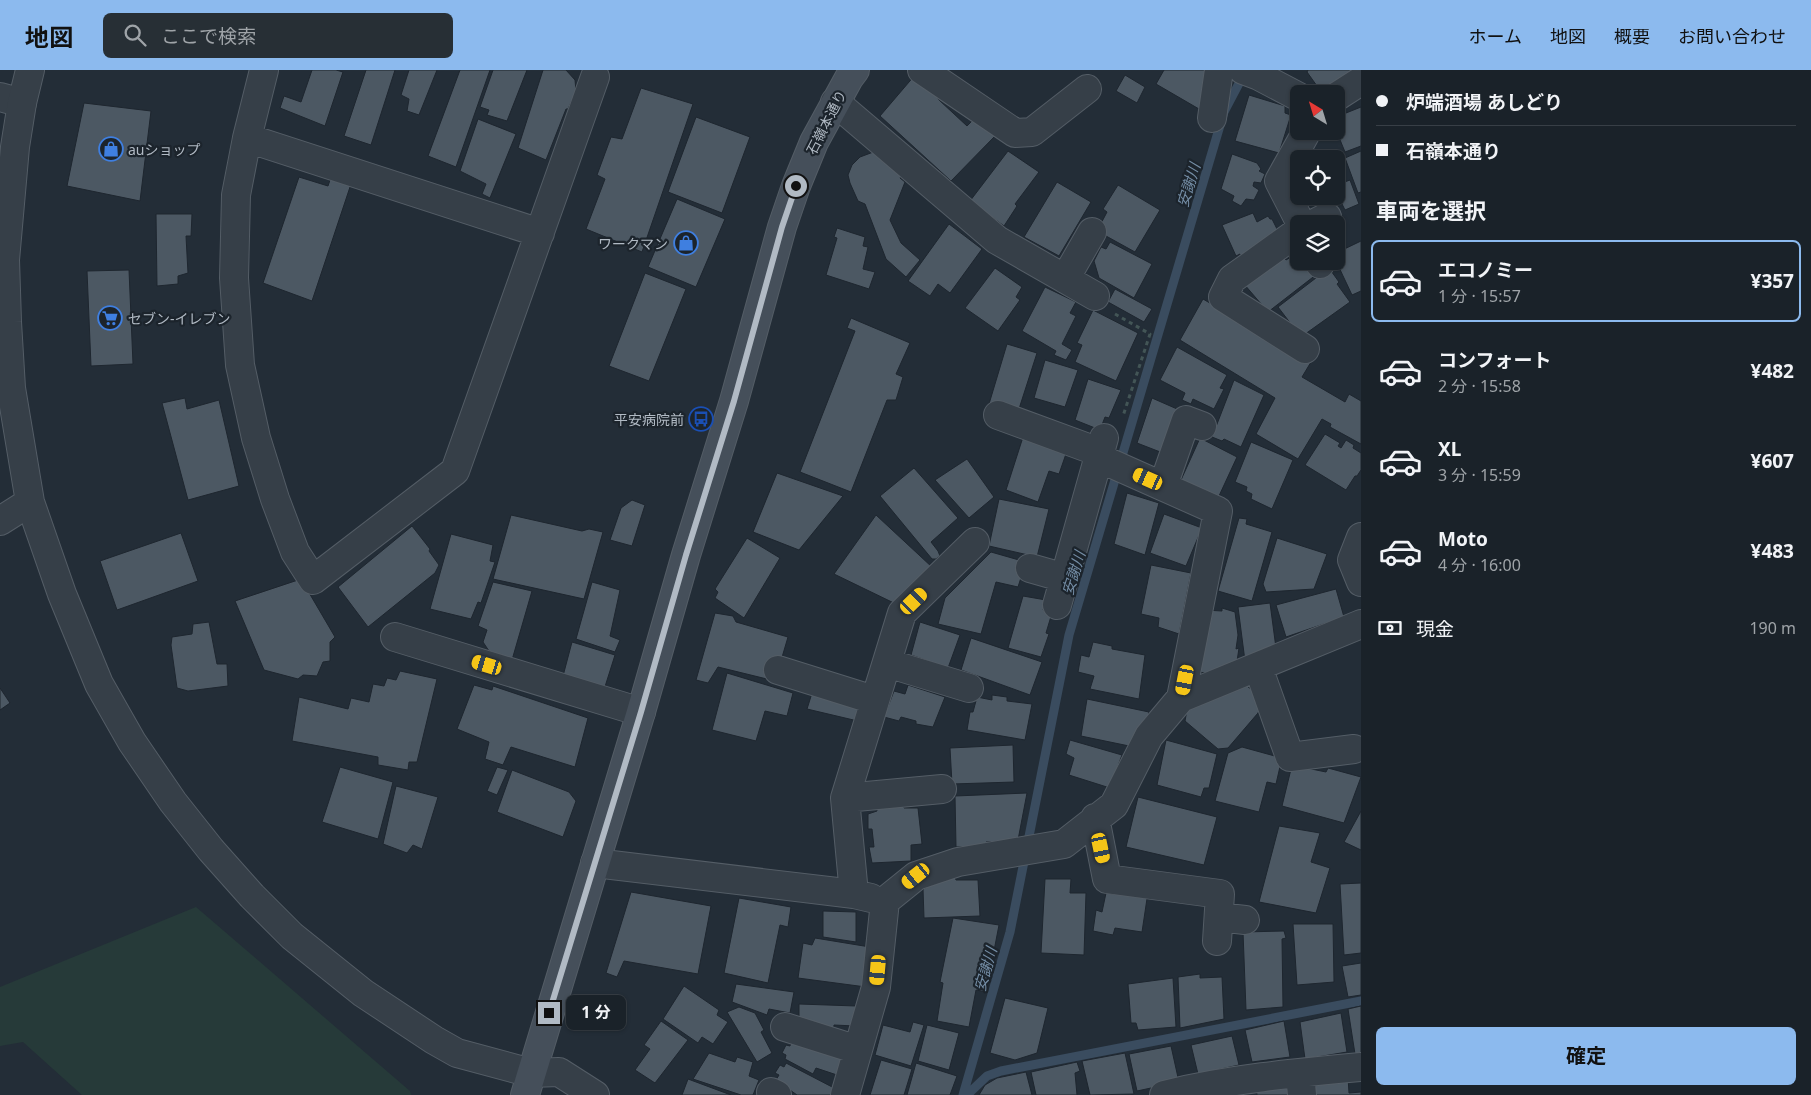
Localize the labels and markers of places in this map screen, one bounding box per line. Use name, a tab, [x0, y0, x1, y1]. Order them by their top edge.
shop icon: auショップ	[98, 136, 124, 162]
place label: auショップ	[128, 140, 201, 159]
shop icon: ワークマン	[673, 230, 699, 256]
place label: ワークマン	[598, 234, 668, 253]
supermarket icon: セブン-イレブン	[97, 305, 123, 331]
place label: セブン-イレブン	[128, 309, 231, 328]
bus stop icon: 平安病院前	[688, 406, 714, 432]
place label: 平安病院前	[614, 410, 684, 429]

